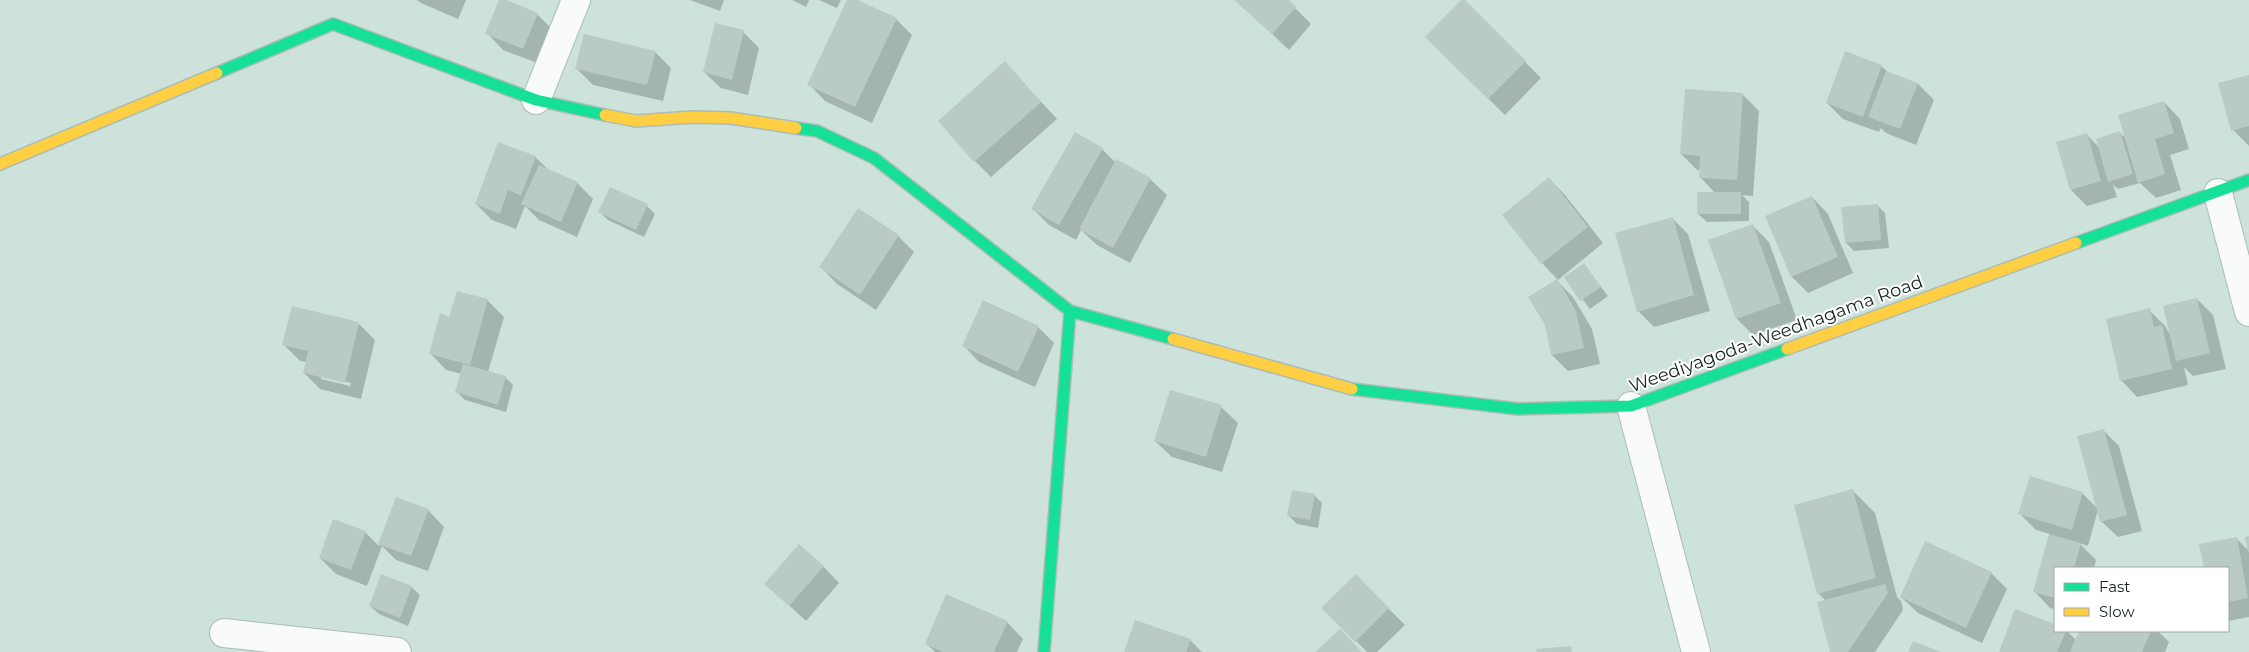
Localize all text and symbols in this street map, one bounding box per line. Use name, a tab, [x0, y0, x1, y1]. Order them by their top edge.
street label: Weediyagoda-Weedhagama Road	[1626, 271, 1926, 397]
legend	[2054, 567, 2229, 632]
text: Fast	[2099, 577, 2130, 596]
text: Slow	[2099, 602, 2135, 621]

